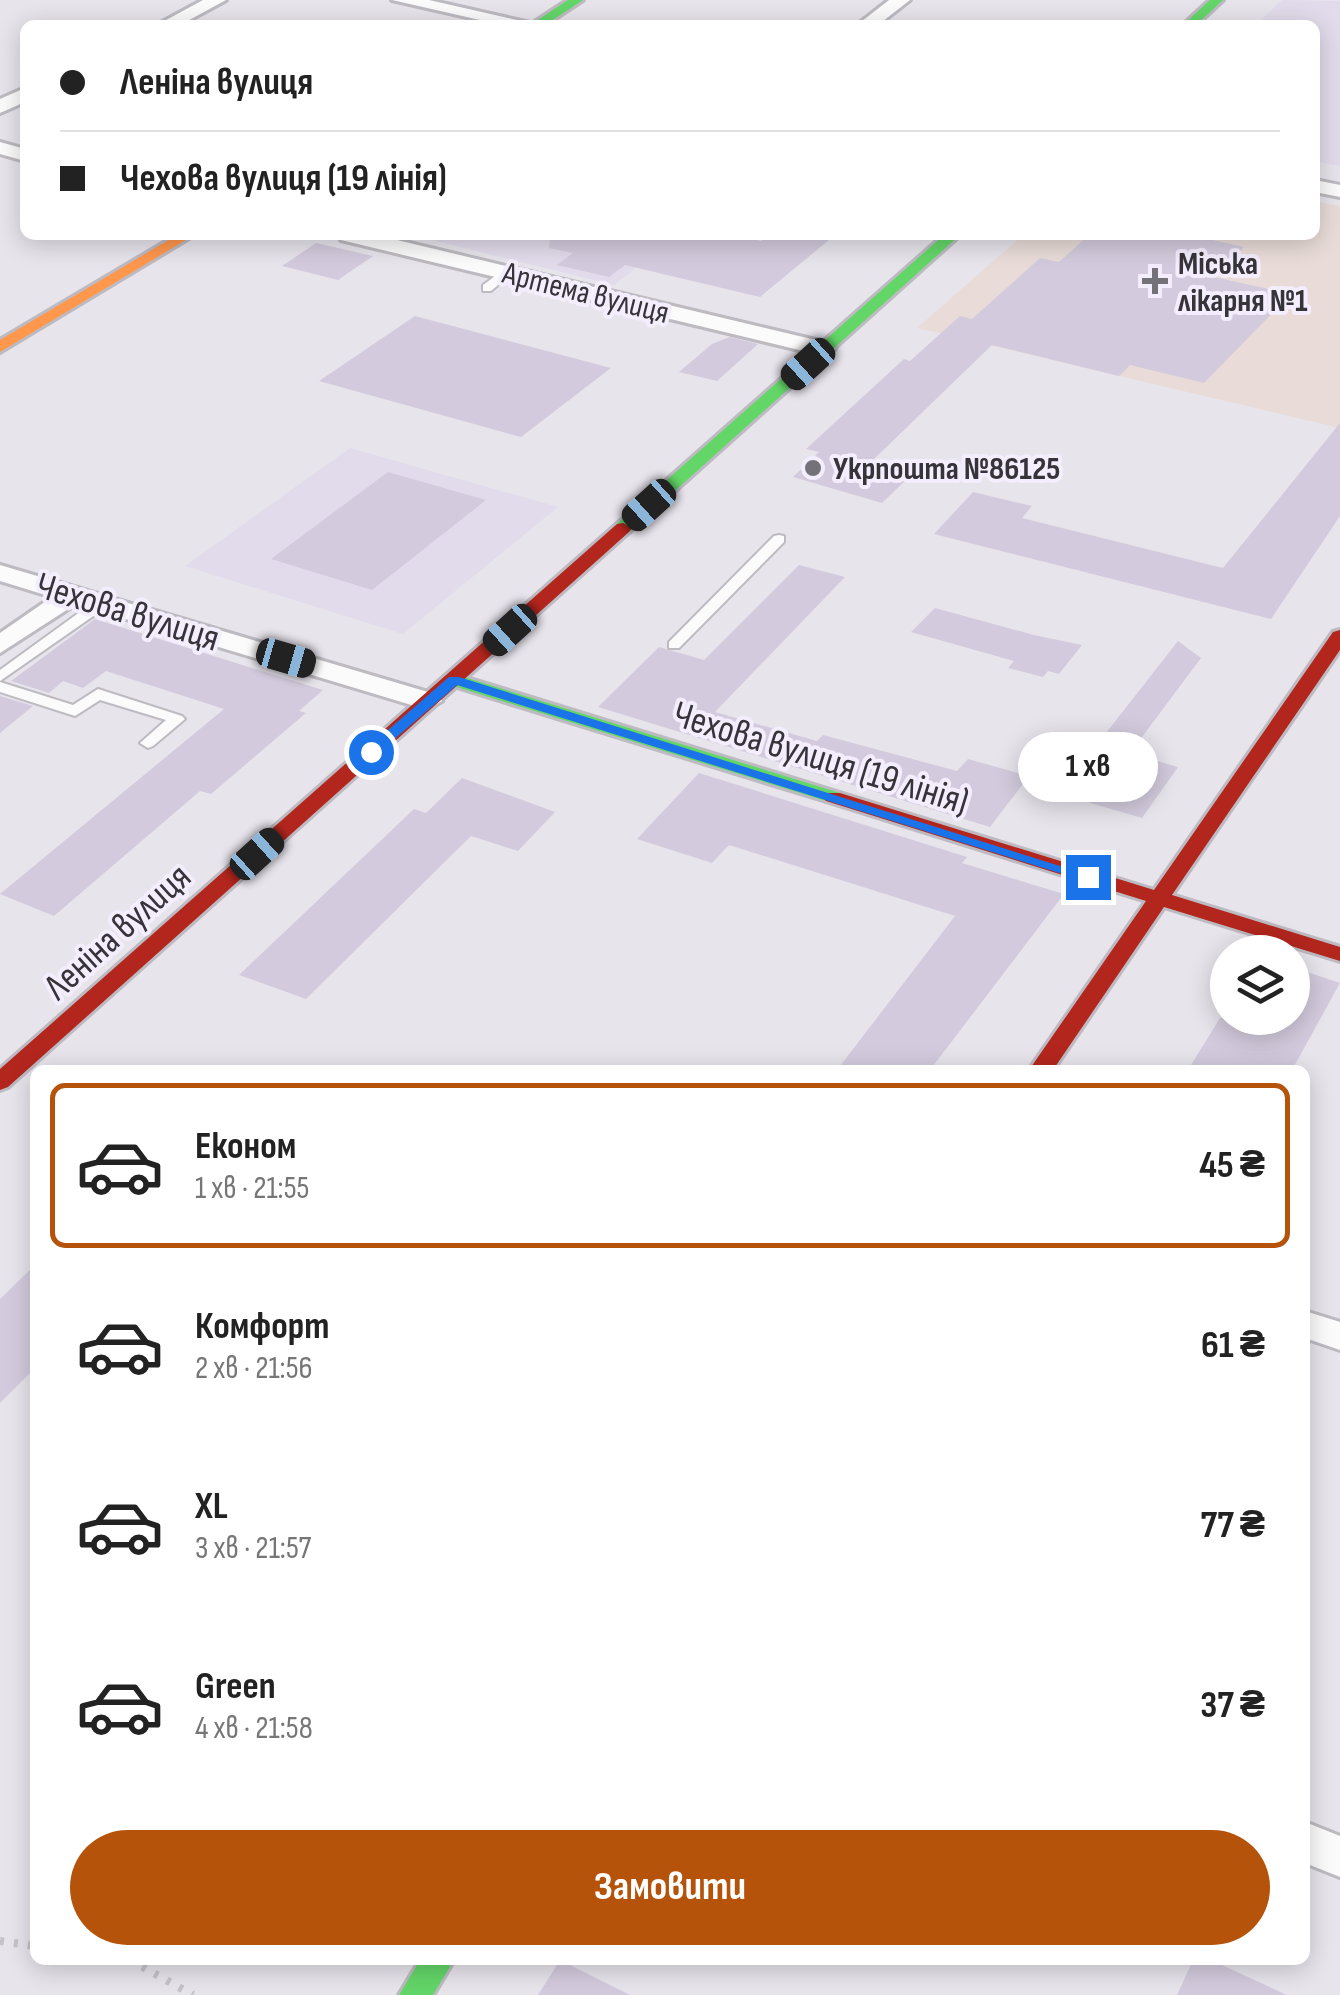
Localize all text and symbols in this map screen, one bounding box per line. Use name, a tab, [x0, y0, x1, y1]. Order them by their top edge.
text: Леніна вулиця	[120, 60, 313, 105]
text: Чехова вулиця (19 лiнiя)	[120, 156, 447, 201]
place label: Міська лікарня №1	[1178, 245, 1308, 321]
street label: Артема вулиця	[497, 254, 673, 333]
marker: Міська лікарня №1	[1142, 268, 1168, 294]
car	[776, 333, 840, 395]
place label: Укрпошта №86125	[833, 450, 1060, 489]
marker: Укрпошта №86125	[802, 457, 824, 479]
car	[617, 474, 681, 536]
street label: Чехова вулиця	[30, 563, 225, 662]
car	[478, 599, 542, 661]
car	[253, 635, 319, 681]
street label: Чехова вулиця (19 лiнiя)	[667, 692, 974, 825]
route start	[349, 730, 394, 775]
callout: 1 хв	[1018, 732, 1158, 802]
text: 1 хв	[1066, 747, 1110, 786]
car	[225, 823, 289, 885]
street label: Леніна вулиця	[35, 855, 201, 1010]
route end	[1066, 855, 1111, 900]
map controls	[1210, 935, 1310, 1035]
button: layers	[1210, 935, 1310, 1035]
icon: car	[75, 1121, 165, 1211]
text: Економ	[195, 1124, 296, 1169]
text: 45 ₴	[1199, 1143, 1265, 1188]
text: 1 хв · 21:55	[195, 1169, 309, 1208]
icon: car	[75, 1301, 165, 1391]
text: Комфорт	[195, 1304, 329, 1349]
text: 61 ₴	[1201, 1323, 1265, 1368]
text: 2 хв · 21:56	[195, 1349, 313, 1388]
icon: car	[75, 1481, 165, 1571]
text: XL	[195, 1484, 228, 1529]
text: 77 ₴	[1200, 1503, 1265, 1548]
text: 3 хв · 21:57	[195, 1529, 311, 1568]
icon: car	[75, 1661, 165, 1751]
text: Green	[195, 1664, 276, 1709]
text: 37 ₴	[1200, 1683, 1265, 1728]
text: 4 хв · 21:58	[195, 1709, 313, 1748]
button: Замовити	[70, 1830, 1270, 1945]

